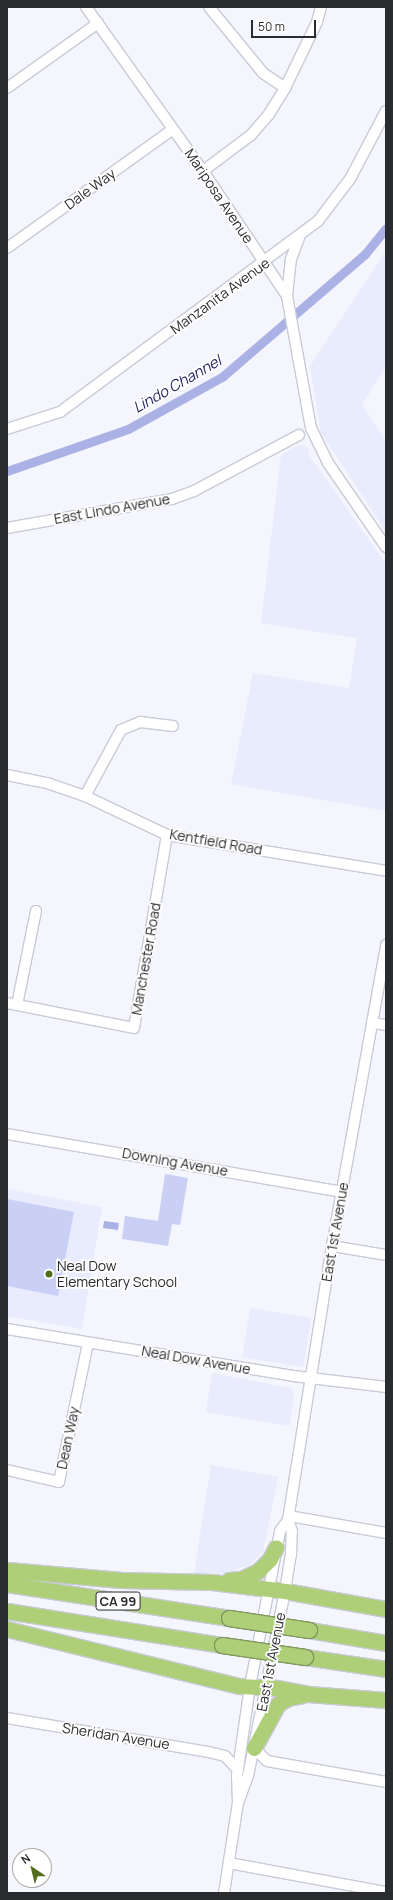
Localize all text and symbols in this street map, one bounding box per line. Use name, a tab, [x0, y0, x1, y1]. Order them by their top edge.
scale bar	[253, 12, 318, 38]
text: 50 m	[258, 18, 285, 35]
street label: Mariposa Avenue	[181, 146, 257, 246]
street label: Dale Way	[61, 165, 119, 213]
street label: Manzanita Avenue	[167, 254, 273, 338]
water label: Lindo Channel	[130, 352, 224, 416]
street label: East Lindo Avenue	[53, 491, 171, 527]
street label: Kentfield Road	[168, 826, 264, 858]
street label: Manchester Road	[128, 901, 164, 1017]
street label: Downing Avenue	[121, 1144, 229, 1180]
street label: East 1st Avenue	[318, 1181, 352, 1283]
place label: Neal Dow Elementary School	[57, 1258, 177, 1290]
marker: Neal Dow Elementary School	[44, 1269, 54, 1279]
street label: Neal Dow Avenue	[140, 1342, 252, 1378]
street label: Dean Way	[53, 1405, 83, 1471]
road number: CA 99	[95, 1590, 141, 1612]
street label: East 1st Avenue	[253, 1611, 289, 1713]
street label: Sheridan Avenue	[61, 1719, 171, 1753]
north arrow	[12, 1848, 52, 1888]
text: N	[18, 1850, 33, 1867]

